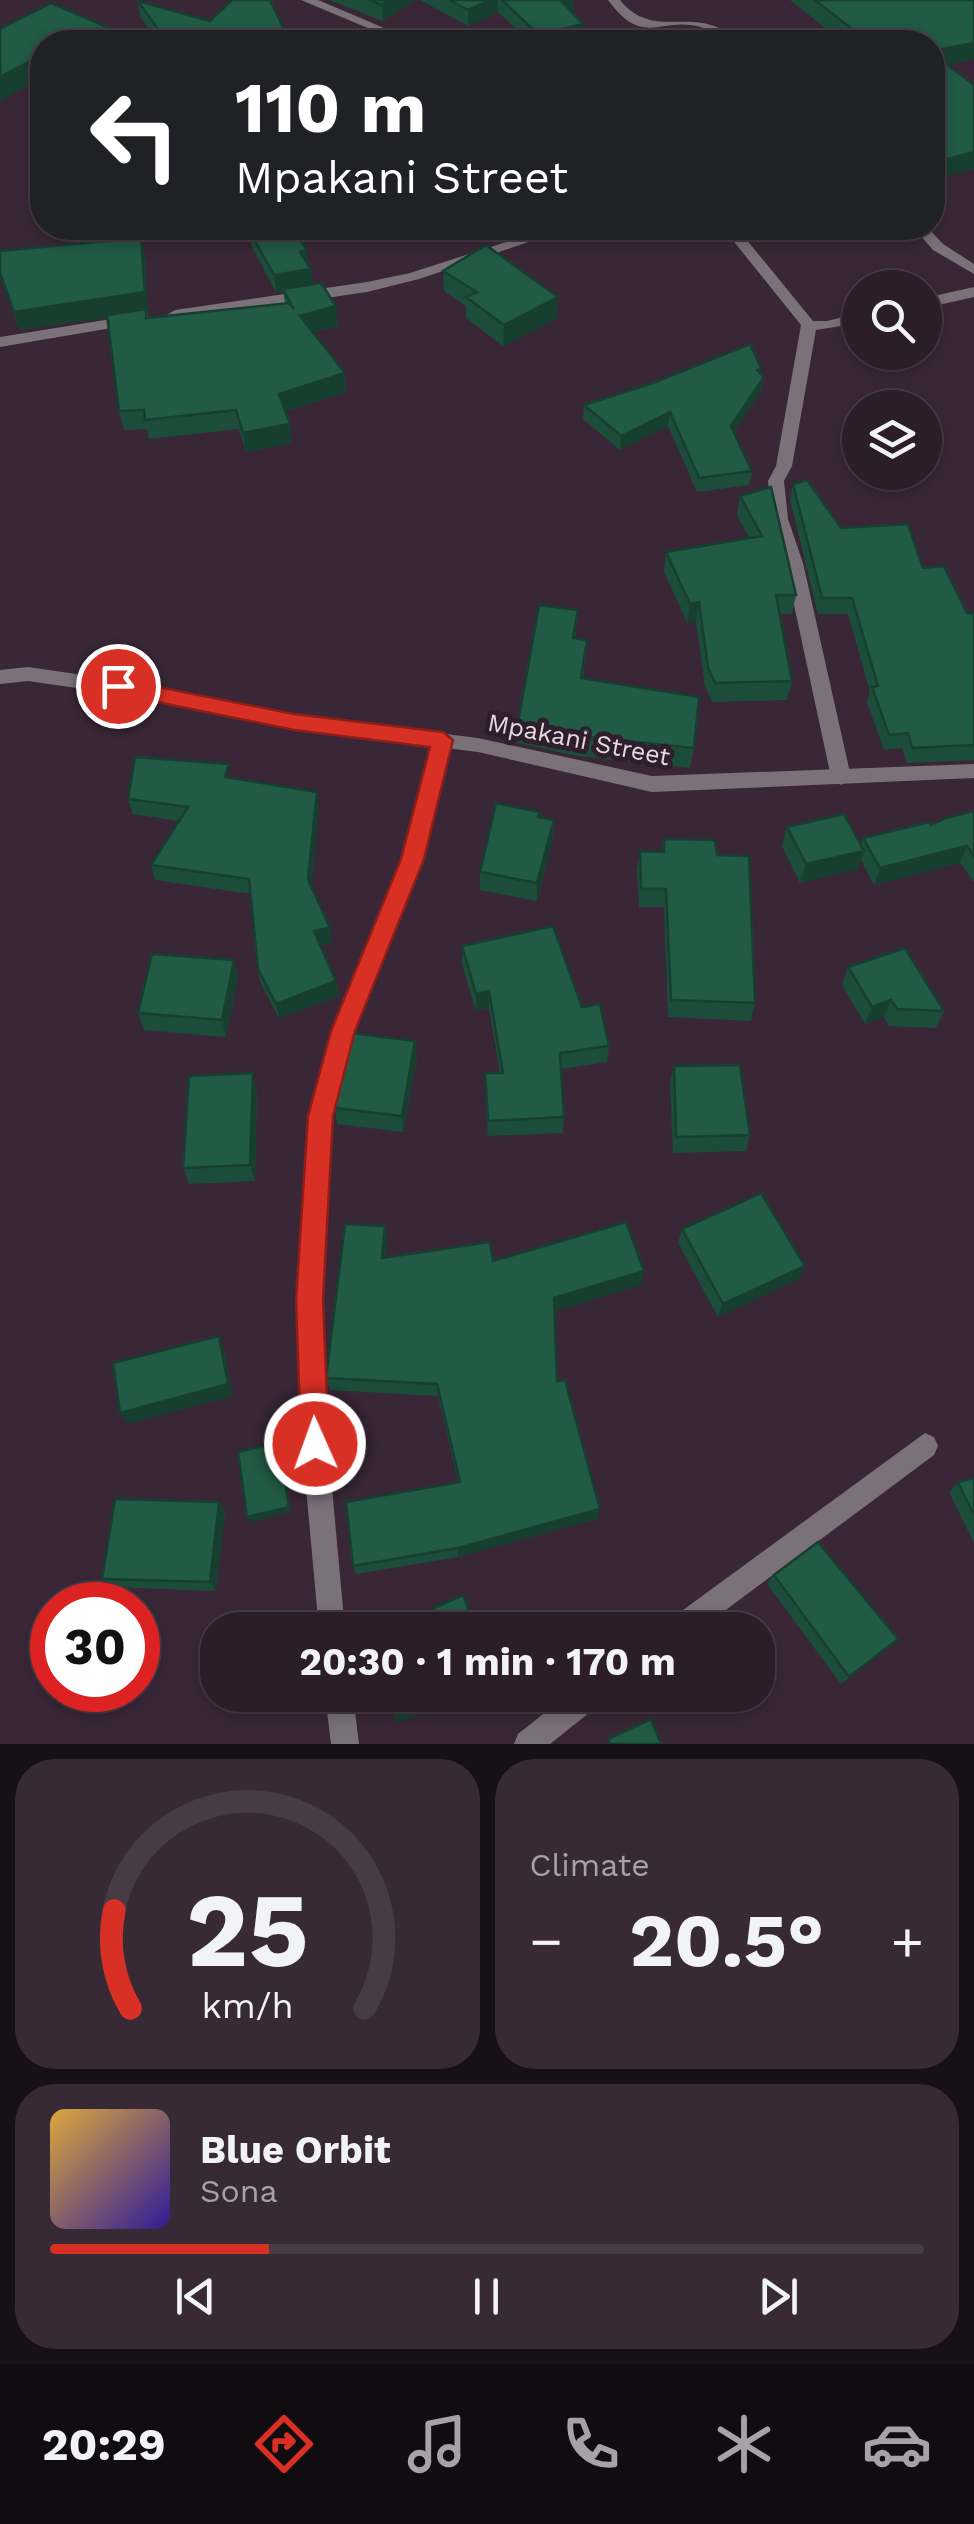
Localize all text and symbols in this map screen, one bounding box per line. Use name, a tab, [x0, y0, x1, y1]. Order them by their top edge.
text: 110 m	[235, 67, 426, 149]
icon: left	[70, 70, 200, 200]
text: Mpakani Street	[235, 151, 568, 204]
map controls	[842, 270, 942, 490]
button: search	[842, 270, 942, 370]
button: layers	[842, 390, 942, 490]
pin	[76, 644, 161, 729]
icon: arrive	[91, 659, 146, 714]
street label: Mpakani Street	[485, 708, 673, 771]
position arrow	[263, 1392, 367, 1496]
speed limit sign: 30	[30, 1582, 160, 1712]
text: 20:30 · 1 min · 170 m	[299, 1640, 676, 1684]
text: Climate	[530, 1846, 650, 1884]
text: 25	[186, 1869, 309, 1991]
text: 20.5°	[629, 1896, 824, 1984]
text: −	[530, 1909, 563, 1973]
text: +	[891, 1909, 924, 1973]
text: km/h	[201, 1985, 293, 2027]
text: Blue Orbit	[200, 2128, 391, 2172]
text: Sona	[200, 2172, 278, 2210]
icon: previous	[168, 2269, 223, 2324]
icon: pause	[459, 2269, 514, 2324]
icon: next	[751, 2269, 806, 2324]
icon: directions	[249, 2409, 319, 2479]
icon: music	[402, 2409, 472, 2479]
icon: phone	[556, 2409, 626, 2479]
icon: climate	[709, 2409, 779, 2479]
icon: car	[862, 2409, 932, 2479]
text: 20:29	[42, 2418, 166, 2471]

